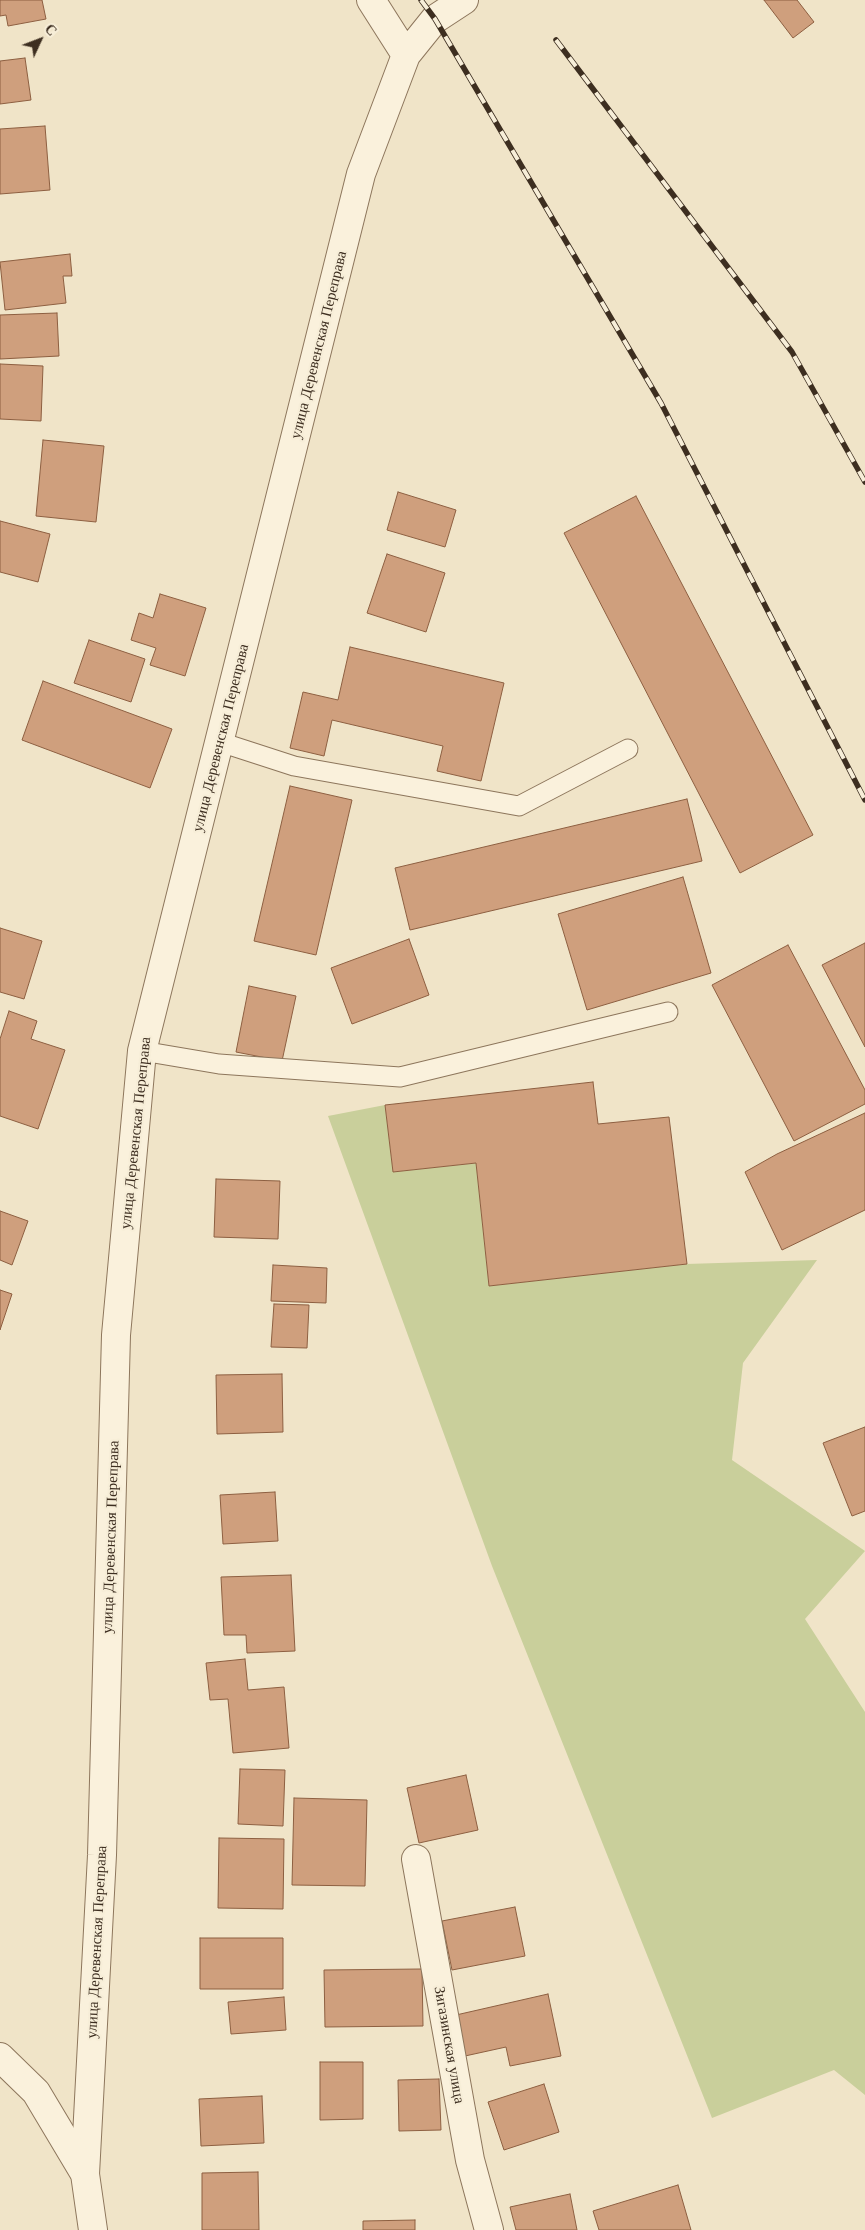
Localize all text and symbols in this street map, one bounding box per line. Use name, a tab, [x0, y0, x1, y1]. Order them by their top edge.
north arrow	[15, 15, 65, 65]
text: С	[41, 20, 61, 40]
street label: улица Деревенская Переправа	[287, 249, 351, 441]
street label: улица Деревенская Переправа	[189, 642, 253, 834]
street label: улица Деревенская Переправа	[117, 1036, 155, 1230]
street label: улица Деревенская Переправа	[99, 1440, 123, 1634]
street label: улица Деревенская Переправа	[83, 1845, 111, 2039]
street label: Зигазинская улица	[430, 1985, 468, 2105]

